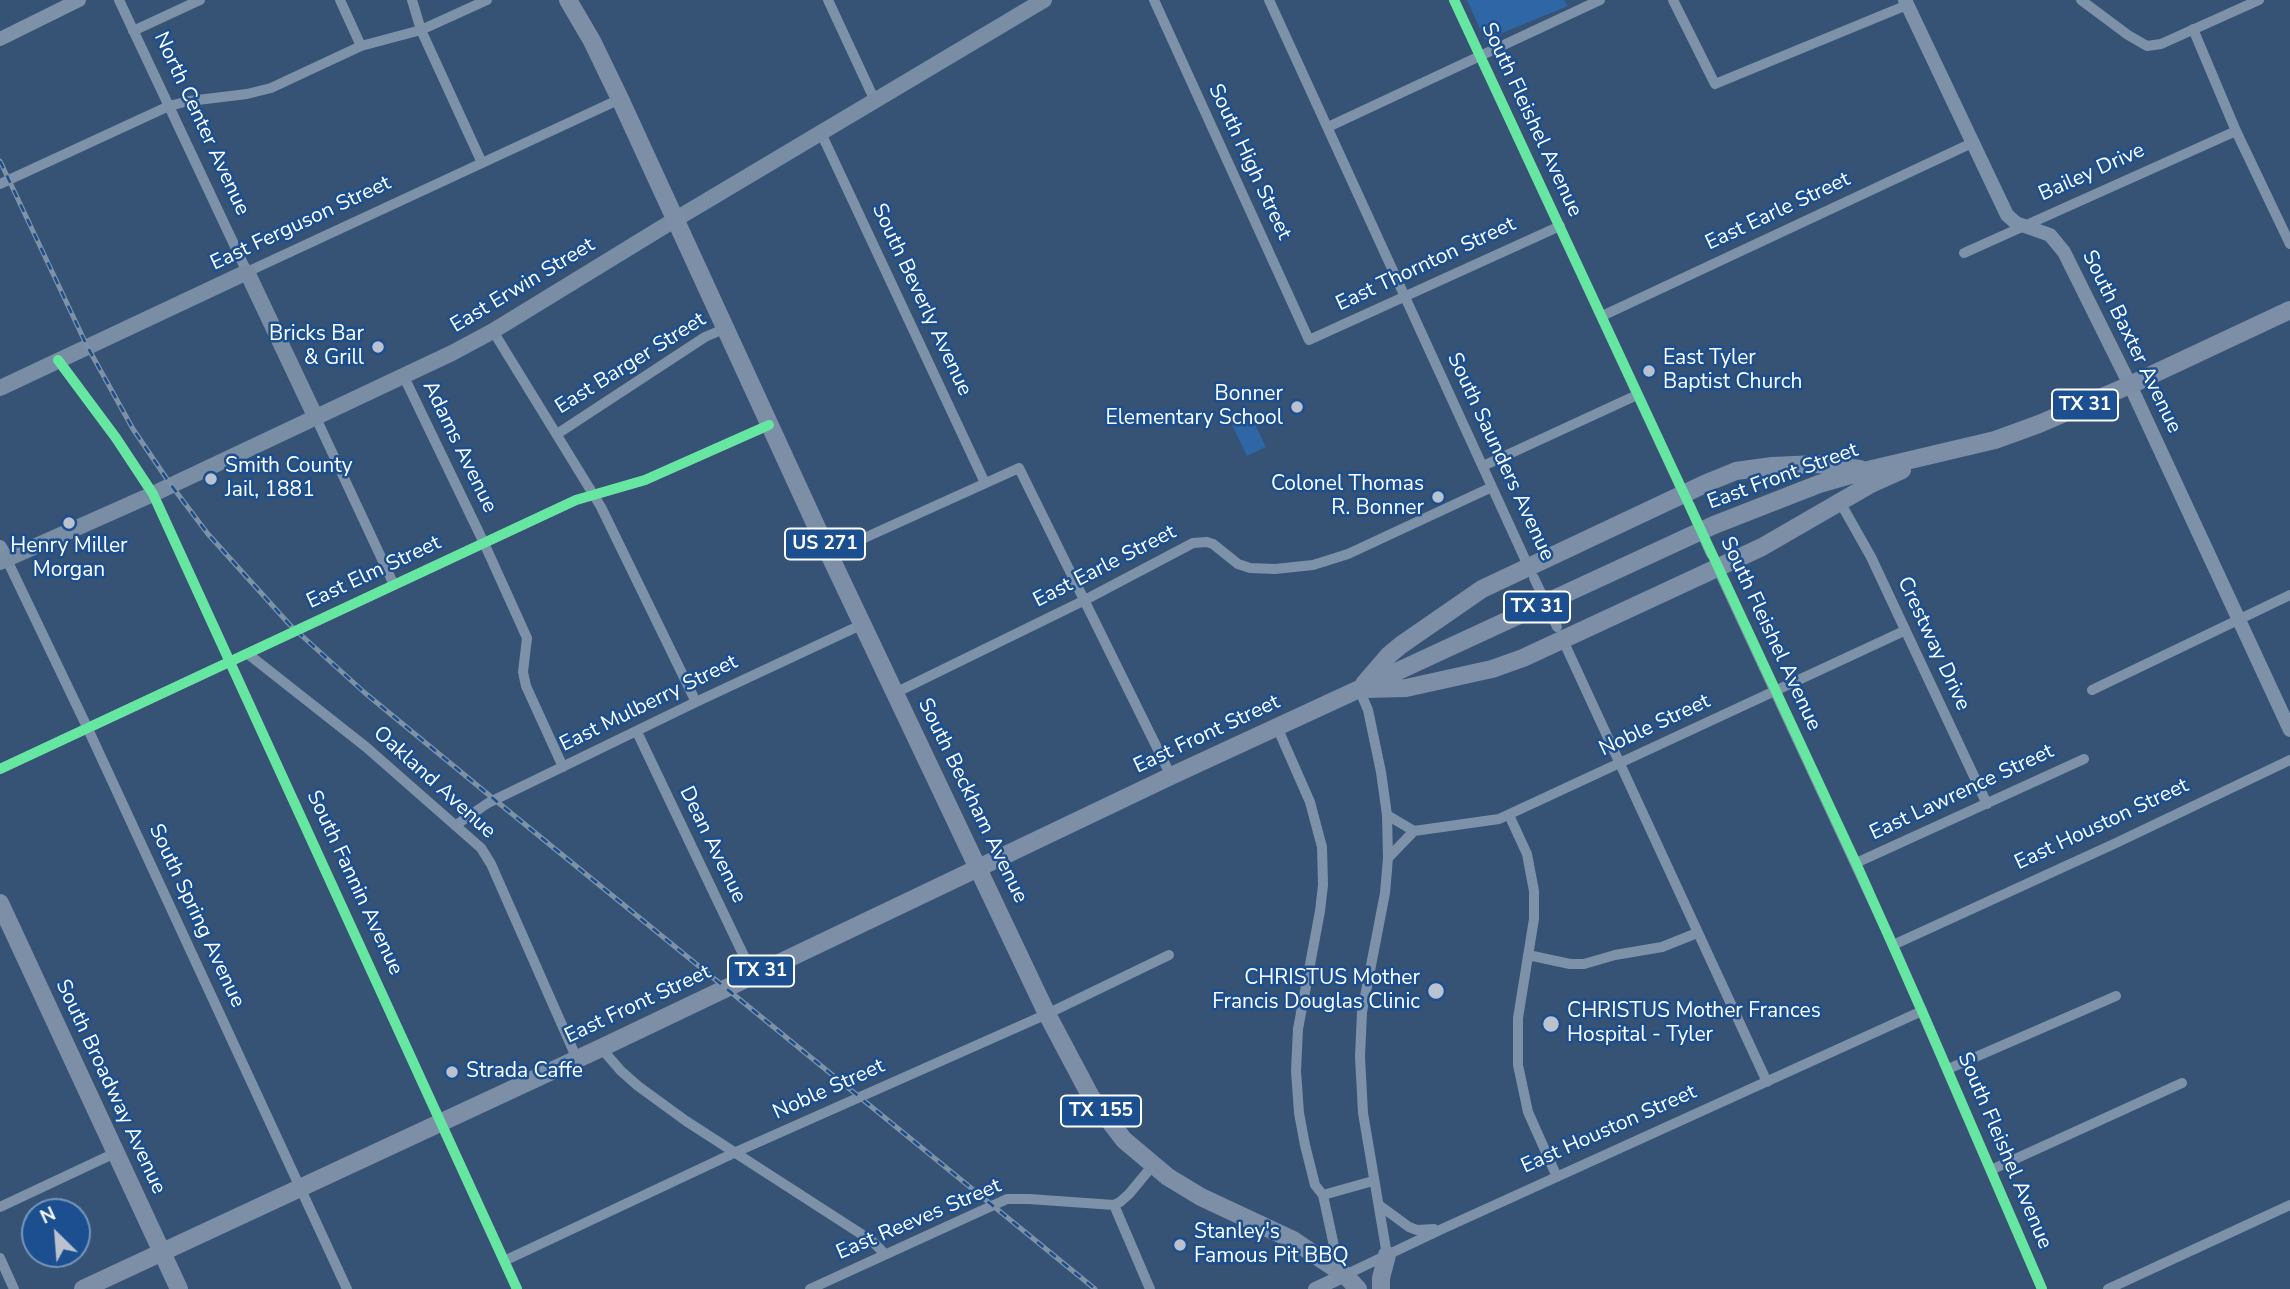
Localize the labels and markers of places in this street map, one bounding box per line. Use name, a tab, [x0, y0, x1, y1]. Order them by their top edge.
place label: Bricks Bar & Grill	[269, 322, 364, 372]
marker: Bricks Bar & Grill	[370, 339, 386, 355]
place label: East Tyler Baptist Church	[1663, 346, 1802, 396]
marker: East Tyler Baptist Church	[1641, 363, 1657, 379]
place label: Bonner Elementary School	[1105, 382, 1283, 432]
marker: Bonner Elementary School	[1289, 399, 1305, 415]
place label: Smith County Jail, 1881	[225, 454, 352, 504]
marker: Smith County Jail, 1881	[203, 471, 219, 487]
place label: Colonel Thomas R. Bonner	[1271, 472, 1424, 522]
marker: Colonel Thomas R. Bonner	[1430, 489, 1446, 505]
marker: Henry Miller Morgan	[61, 515, 77, 531]
place label: Henry Miller Morgan	[10, 534, 128, 584]
place label: CHRISTUS Mother Francis Douglas Clinic	[1212, 966, 1420, 1016]
marker: CHRISTUS Mother Francis Douglas Clinic	[1426, 981, 1446, 1001]
place label: CHRISTUS Mother Frances Hospital - Tyler	[1567, 999, 1821, 1049]
marker: CHRISTUS Mother Frances Hospital - Tyler	[1541, 1014, 1561, 1034]
place label: Strada Caffe	[466, 1059, 583, 1085]
marker: Strada Caffe	[444, 1064, 460, 1080]
place label: Stanley's Famous Pit BBQ	[1194, 1220, 1349, 1270]
marker: Stanley's Famous Pit BBQ	[1172, 1237, 1188, 1253]

